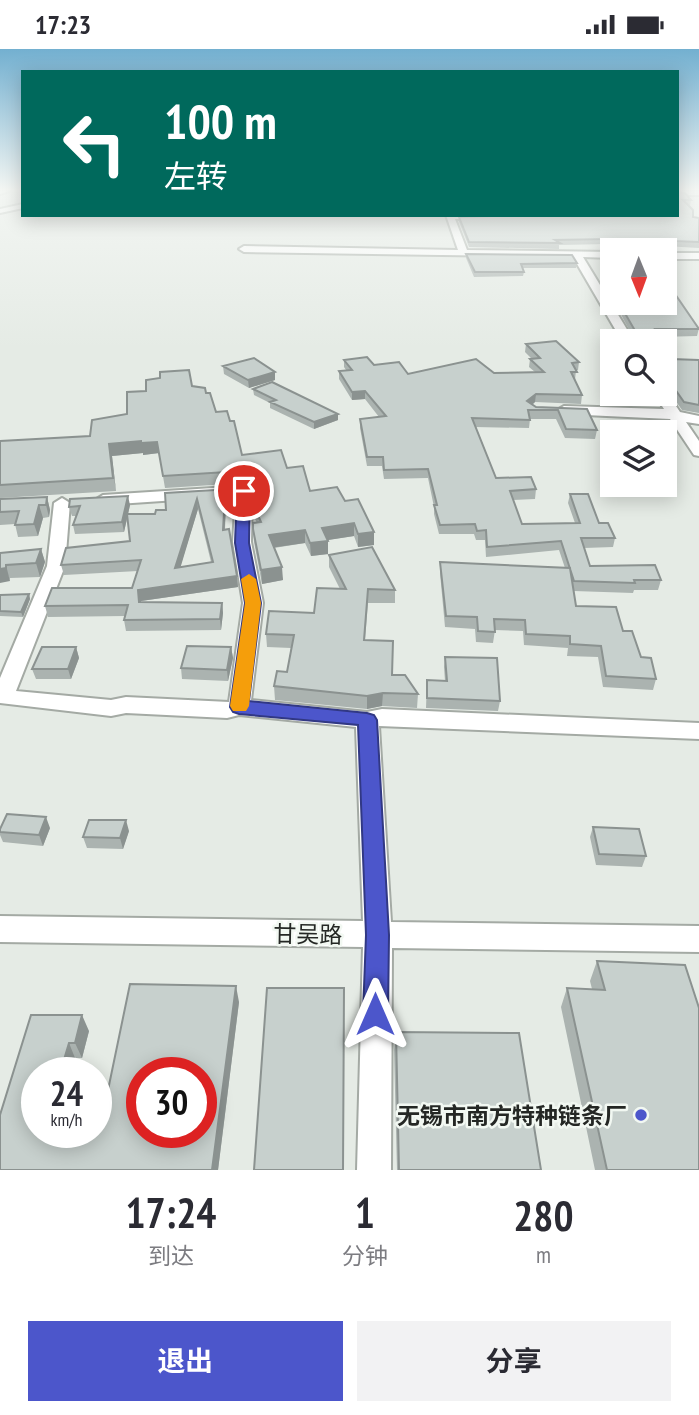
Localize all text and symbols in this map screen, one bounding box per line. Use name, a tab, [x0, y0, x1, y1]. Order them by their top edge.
text: 17:23	[35, 8, 91, 41]
text: 100 m	[164, 89, 277, 153]
icon: left	[49, 98, 140, 189]
text: 左转	[164, 155, 228, 197]
north arrow	[600, 238, 677, 315]
map controls	[600, 238, 677, 497]
button: search	[600, 329, 677, 406]
button: layers	[600, 420, 677, 497]
pin	[214, 461, 274, 521]
icon: arrive	[225, 472, 263, 510]
street label: 甘吴路	[273, 919, 343, 949]
position arrow	[338, 977, 412, 1051]
speed limit sign: 30	[126, 1057, 217, 1148]
text: 24	[50, 1070, 83, 1116]
place label: 无锡市南方特种链条厂	[397, 1101, 627, 1130]
marker: 无锡市南方特种链条厂	[633, 1107, 649, 1123]
text: km/h	[51, 1108, 82, 1131]
text: 17:24	[125, 1185, 216, 1240]
text: 1	[355, 1185, 375, 1240]
text: 280	[513, 1188, 574, 1243]
text: m	[536, 1240, 551, 1269]
text: 到达	[148, 1241, 194, 1270]
text: 分钟	[342, 1241, 388, 1270]
button: 退出	[28, 1321, 343, 1401]
button: 分享	[357, 1321, 671, 1401]

